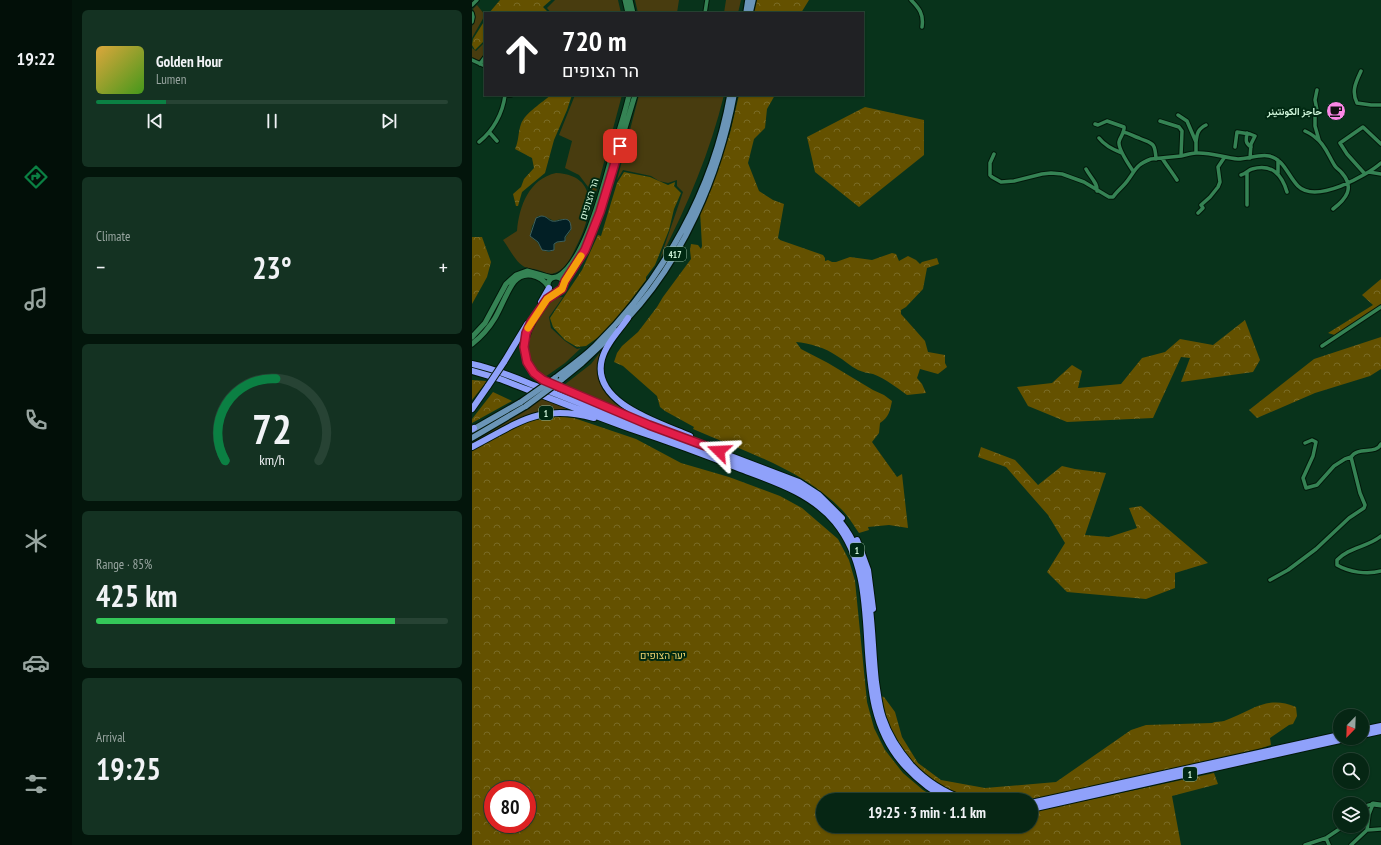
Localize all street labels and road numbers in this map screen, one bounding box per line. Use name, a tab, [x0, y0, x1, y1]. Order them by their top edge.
street label: הר הצופים	[577, 177, 602, 221]
road number: 417	[664, 247, 686, 261]
road number: 1	[539, 406, 553, 420]
road number: 1	[850, 543, 864, 557]
road number: 1	[1183, 767, 1197, 781]

